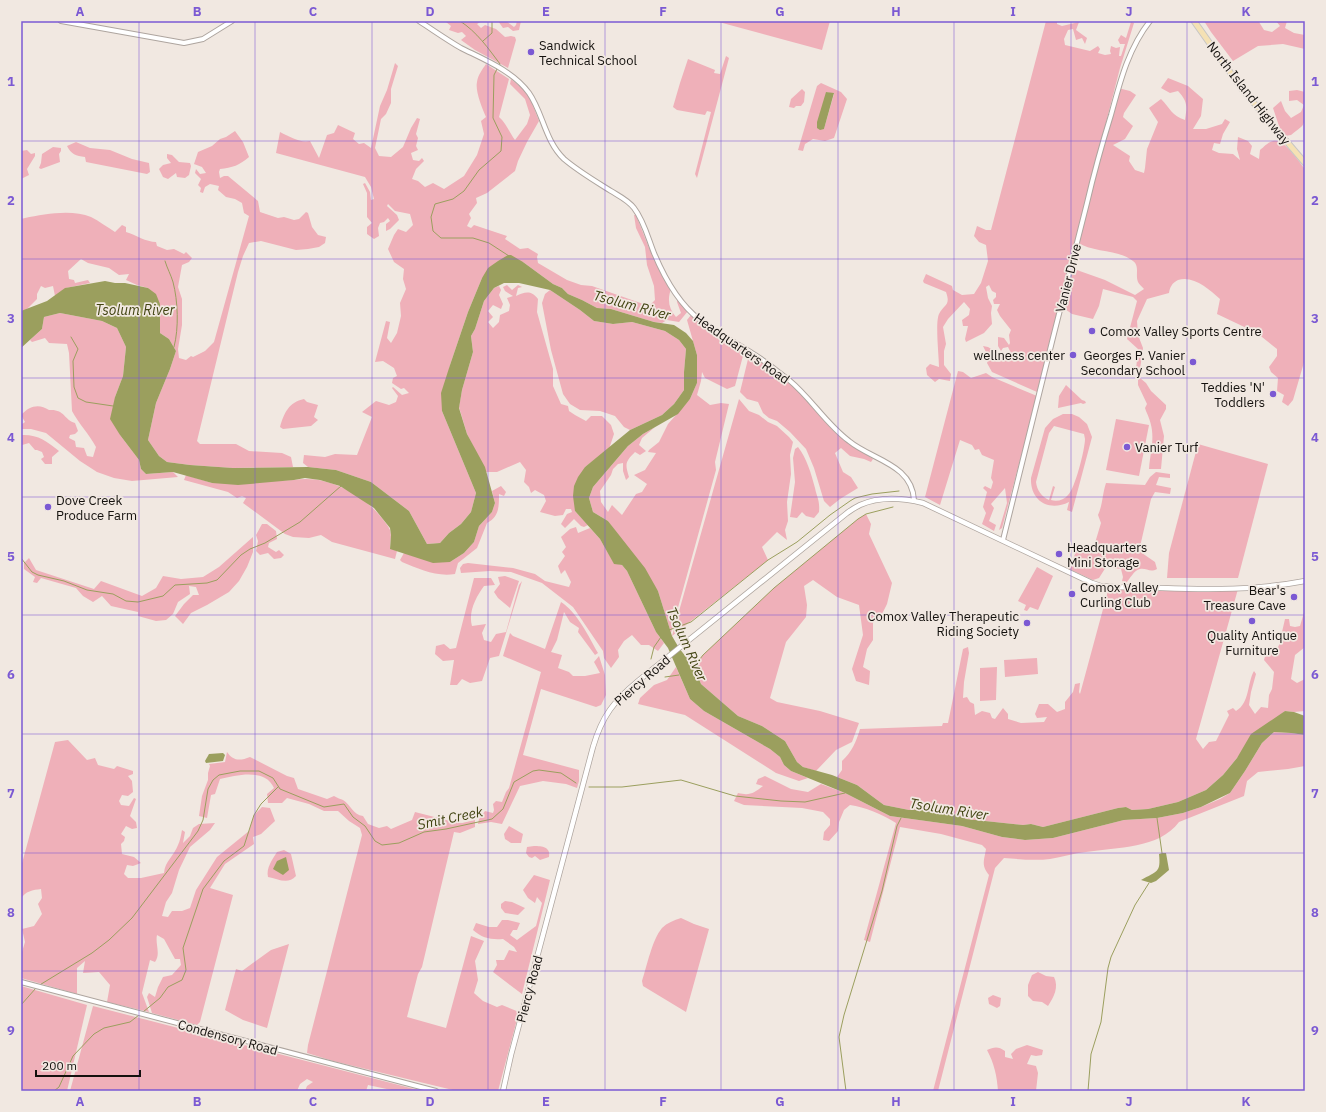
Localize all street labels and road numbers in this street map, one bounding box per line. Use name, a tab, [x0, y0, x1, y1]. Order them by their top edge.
street label: North Island Highway	[1203, 38, 1294, 149]
street label: Vanier Drive	[1052, 242, 1085, 314]
street label: Headquarters Road	[690, 309, 793, 388]
street label: Piercy Road	[611, 651, 674, 709]
street label: Piercy Road	[512, 954, 547, 1025]
street label: Condensory Road	[176, 1016, 280, 1059]

